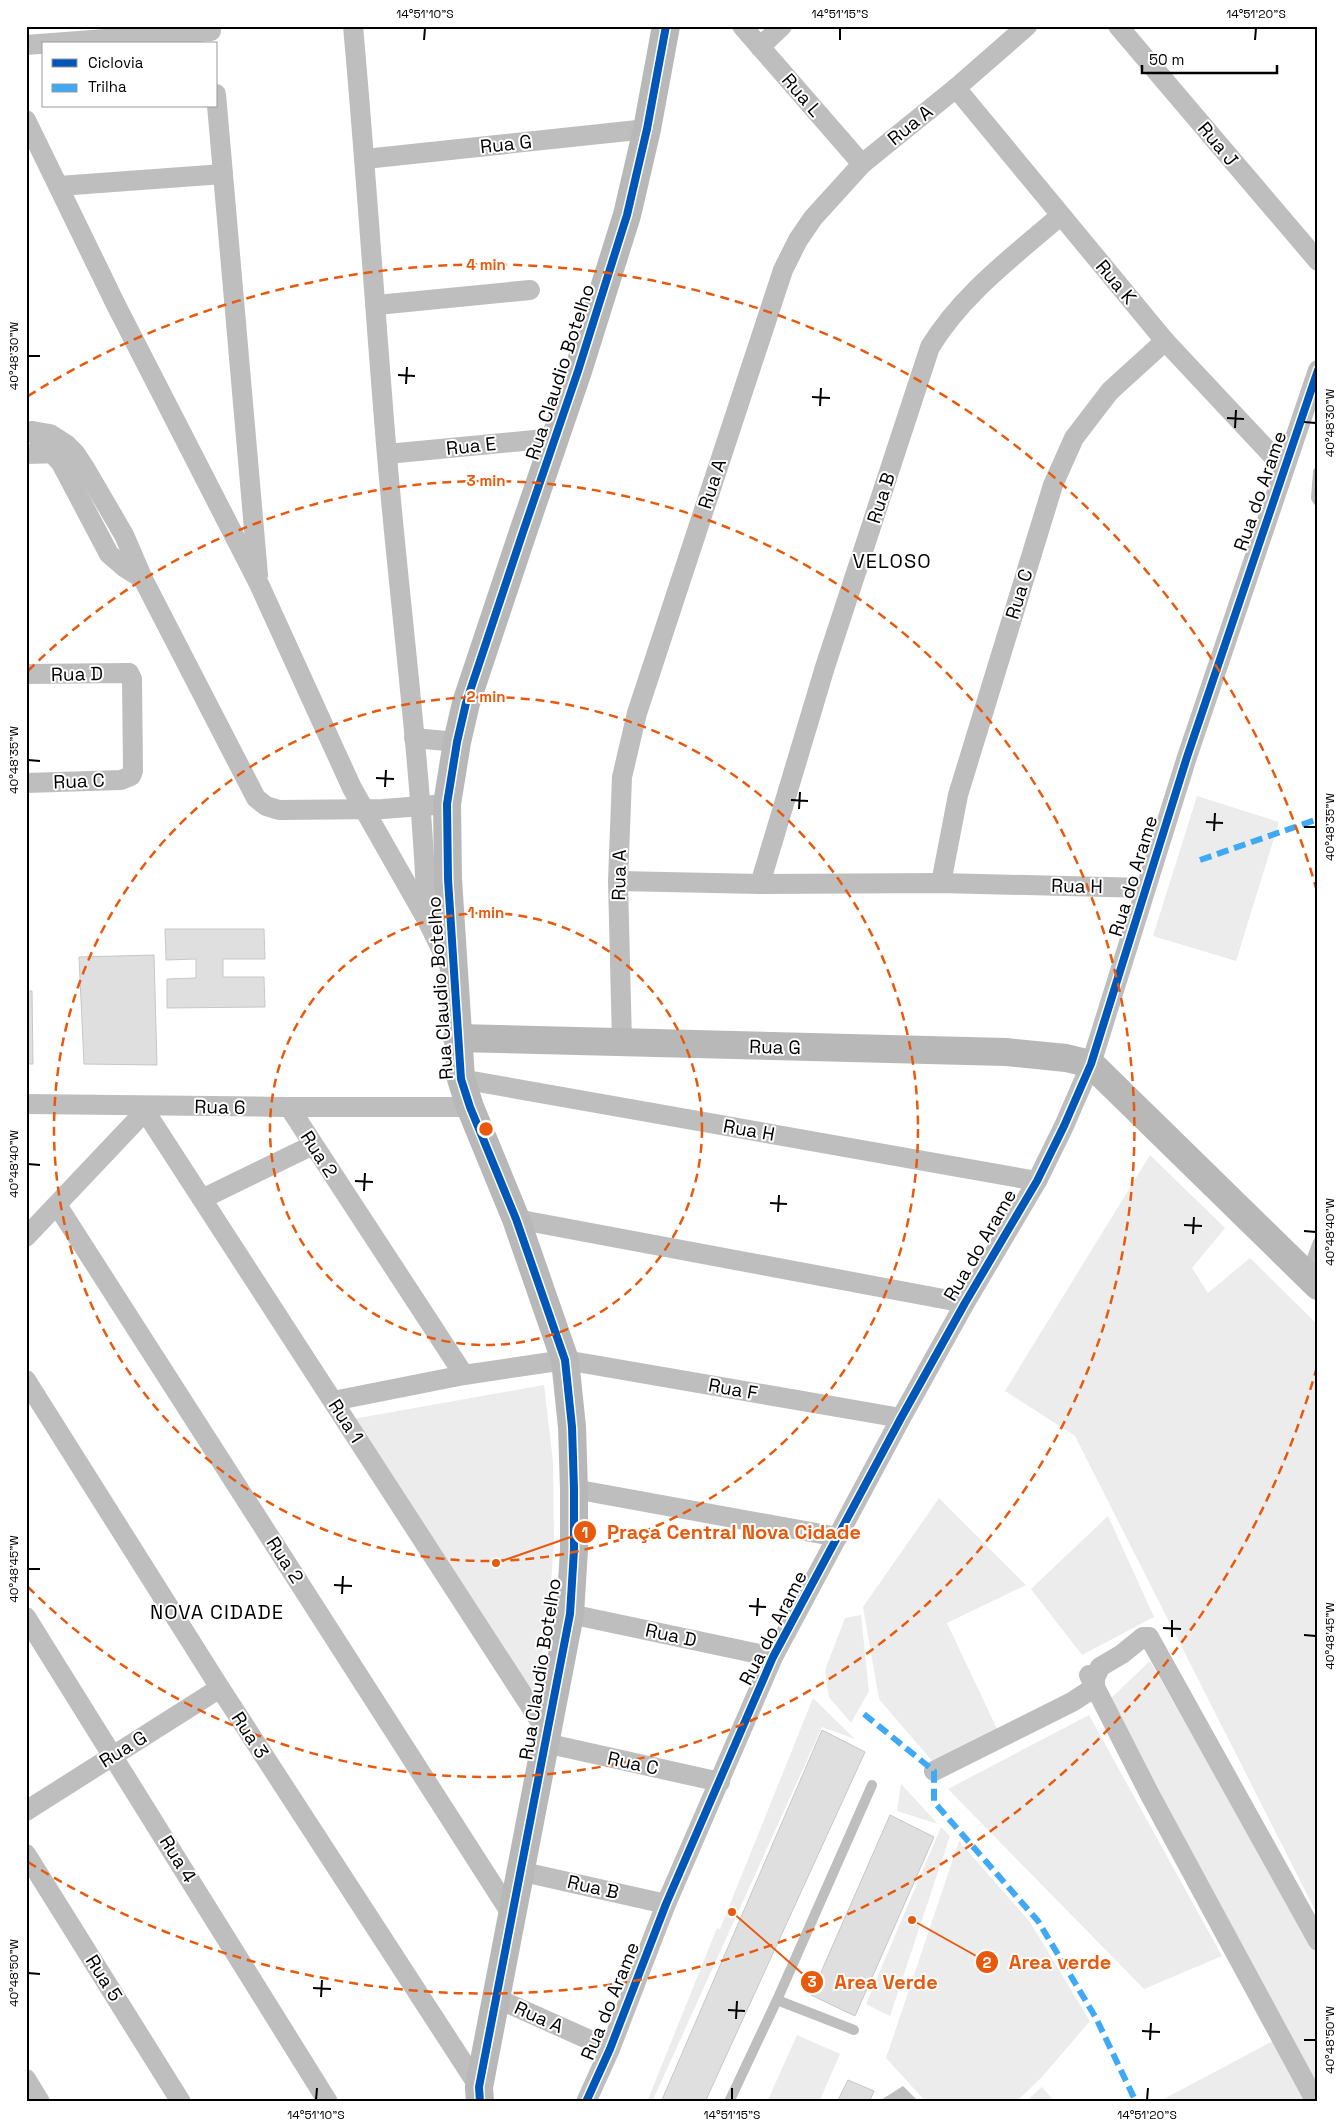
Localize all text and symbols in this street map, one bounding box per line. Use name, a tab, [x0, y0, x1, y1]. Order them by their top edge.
text: 14°51'10"S	[396, 6, 454, 22]
text: 14°51'15"S	[812, 6, 868, 22]
text: 14°51'20"S	[1226, 6, 1286, 22]
legend	[42, 42, 218, 108]
scale bar	[1142, 42, 1276, 74]
text: 50 m	[1149, 50, 1184, 69]
text: Ciclovia	[88, 53, 144, 72]
street label: Rua L	[776, 68, 828, 122]
text: Trilha	[88, 77, 127, 96]
street label: Rua A	[882, 99, 938, 151]
street label: Rua J	[1192, 117, 1244, 171]
street label: Rua G	[479, 129, 533, 159]
street label: Rua K	[1090, 254, 1142, 310]
text: 4 min	[466, 255, 506, 274]
street label: Rua Claudio Botelho	[520, 281, 600, 463]
text: 40°48'30"W	[6, 321, 22, 390]
text: 40°48'30"W	[1322, 388, 1338, 457]
street label: Rua do Arame	[1228, 428, 1292, 554]
street label: Rua E	[445, 431, 497, 461]
street label: Rua A	[692, 456, 732, 512]
street label: Rua B	[861, 469, 901, 527]
text: 3 min	[467, 471, 505, 490]
district label: VELOSO	[852, 548, 932, 574]
street label: Rua C	[999, 566, 1039, 622]
street label: Rua D	[51, 661, 103, 687]
text: 2 min	[467, 687, 505, 706]
text: 40°48'35"W	[6, 726, 22, 794]
street label: Rua C	[53, 768, 105, 794]
text: 40°48'35"W	[1322, 793, 1338, 861]
street label: Rua do Arame	[1103, 812, 1163, 940]
street label: Rua A	[606, 849, 632, 901]
street label: Rua H	[1051, 873, 1103, 899]
street label: Rua Claudio Botelho	[421, 895, 459, 1081]
text: 1 min	[468, 903, 504, 922]
street label: Rua G	[749, 1034, 801, 1060]
street label: Rua 6	[194, 1094, 246, 1120]
street label: Rua H	[721, 1113, 777, 1147]
centre of rings	[477, 1120, 495, 1138]
street label: Rua 2	[295, 1126, 343, 1182]
text: 40°48'40"W	[6, 1129, 22, 1198]
street label: Rua do Arame	[938, 1184, 1022, 1306]
text: 40°48'40"W	[1322, 1197, 1338, 1266]
street label: Rua F	[706, 1372, 760, 1406]
street label: Rua 1	[323, 1394, 369, 1448]
callout: Praça Central Nova Cidade	[572, 1515, 871, 1550]
text: Praça Central Nova Cidade	[607, 1519, 861, 1545]
text: 1	[582, 1523, 588, 1542]
street label: Rua 2	[261, 1532, 309, 1588]
text: 40°48'45"W	[6, 1535, 22, 1603]
street label: Rua do Arame	[733, 1566, 813, 1690]
street label: Rua Claudio Botelho	[513, 1576, 567, 1762]
district label: NOVA CIDADE	[150, 1599, 284, 1625]
text: 40°48'45"W	[1322, 1602, 1338, 1670]
street label: Rua D	[643, 1617, 699, 1653]
street label: Rua 3	[226, 1707, 274, 1763]
street label: Rua G	[94, 1725, 152, 1773]
street label: Rua C	[605, 1745, 661, 1781]
street label: Rua 4	[154, 1831, 202, 1887]
street label: Rua B	[565, 1869, 621, 1905]
text: 40°48'50"W	[6, 1938, 22, 2007]
street label: Rua do Arame	[575, 1938, 645, 2064]
callout: Area verde	[974, 1945, 1122, 1980]
text: Area verde	[1009, 1949, 1111, 1975]
street label: Rua 5	[80, 1950, 128, 2006]
text: 2	[983, 1953, 992, 1972]
callout: Area Verde	[800, 1964, 948, 1999]
text: Area Verde	[834, 1969, 938, 1995]
text: 3	[807, 1972, 817, 1991]
street label: Rua A	[511, 1995, 567, 2039]
text: 40°48'50"W	[1322, 2005, 1338, 2074]
text: 14°51'10"S	[287, 2107, 345, 2123]
text: 14°51'15"S	[704, 2107, 760, 2123]
text: 14°51'20"S	[1117, 2107, 1177, 2123]

